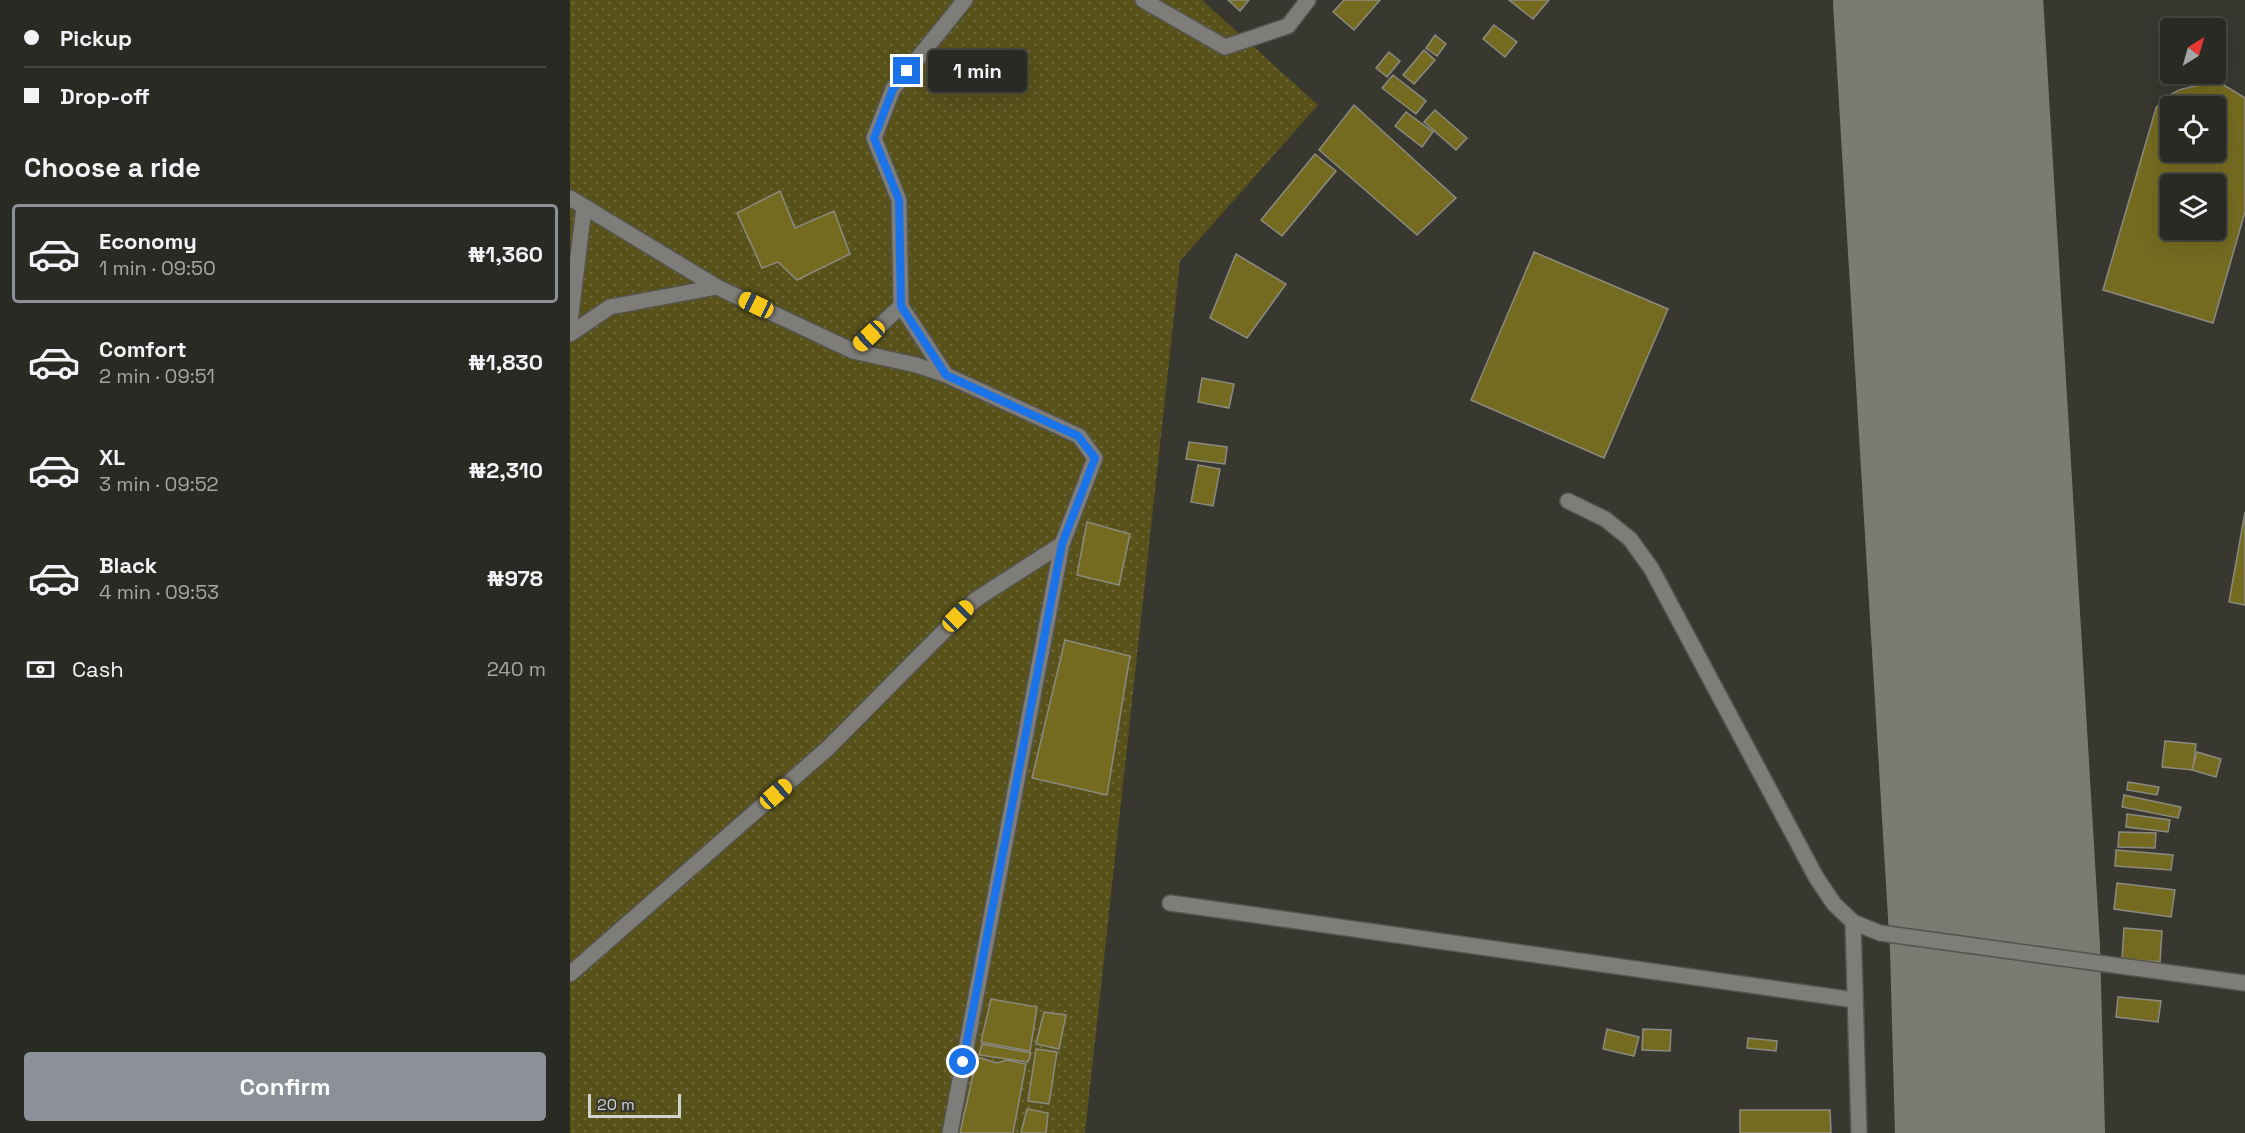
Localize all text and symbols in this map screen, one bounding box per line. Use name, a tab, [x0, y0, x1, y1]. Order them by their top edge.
north arrow	[2160, 18, 2226, 84]
map controls	[2160, 18, 2226, 240]
text: Pickup	[60, 24, 132, 52]
callout: 1 min	[928, 50, 1027, 92]
route end	[893, 57, 920, 84]
text: 1 min	[953, 58, 1002, 84]
text: Drop-off	[60, 82, 150, 110]
button: locate	[2160, 96, 2226, 162]
text: Choose a ride	[24, 150, 201, 185]
button: layers	[2160, 174, 2226, 240]
icon: car	[27, 227, 81, 281]
text: Economy	[99, 227, 197, 255]
text: ₦1,360	[468, 240, 543, 268]
text: 1 min · 09:50	[99, 255, 216, 281]
car	[736, 289, 776, 321]
car	[850, 317, 888, 355]
icon: car	[27, 335, 81, 389]
text: Comfort	[99, 335, 187, 363]
text: ₦1,830	[468, 348, 543, 376]
text: 2 min · 09:51	[99, 363, 215, 389]
icon: car	[27, 443, 81, 497]
text: XL	[99, 443, 125, 471]
text: ₦2,310	[469, 456, 543, 484]
text: 3 min · 09:52	[99, 471, 219, 497]
icon: car	[27, 551, 81, 605]
text: Black	[99, 551, 157, 579]
text: ₦978	[487, 564, 543, 592]
text: 4 min · 09:53	[99, 579, 219, 605]
car	[939, 597, 977, 635]
icon: cash	[24, 653, 57, 686]
text: Cash	[72, 655, 124, 683]
text: 240 m	[487, 656, 546, 682]
car	[757, 775, 795, 813]
route start	[949, 1048, 976, 1075]
button: Confirm	[24, 1052, 546, 1121]
scale bar	[588, 1091, 681, 1118]
text: 20 m	[597, 1094, 635, 1115]

